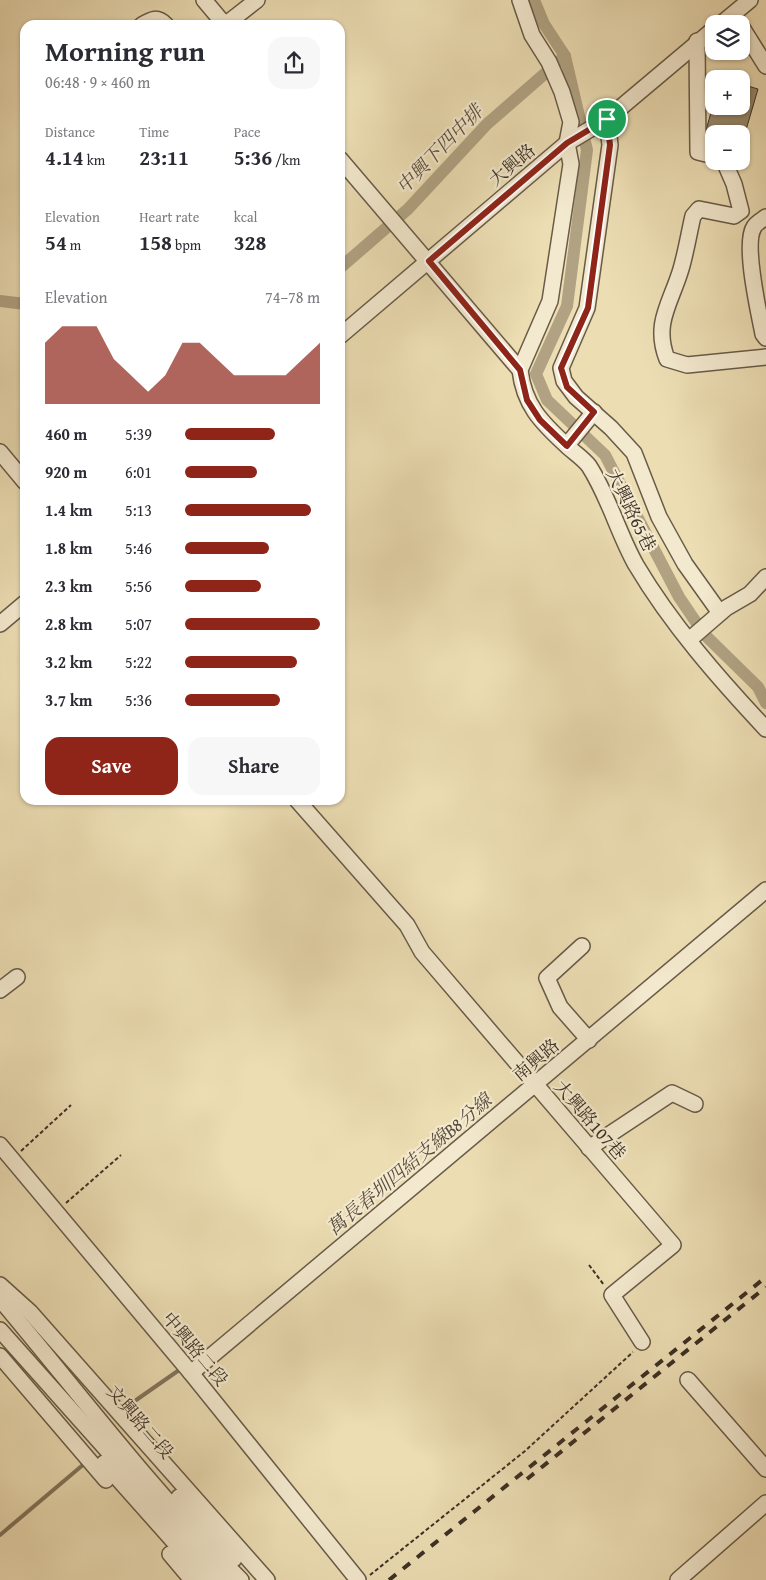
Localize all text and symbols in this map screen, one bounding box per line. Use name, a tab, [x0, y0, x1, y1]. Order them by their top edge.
map controls	[705, 15, 750, 170]
button: layers	[705, 15, 750, 60]
text: Morning run	[45, 30, 205, 71]
button: share	[268, 37, 320, 89]
text: 06:48 · 9 × 460 m	[45, 70, 150, 94]
button: +	[705, 70, 750, 115]
water label: 中興下四中排	[389, 96, 491, 200]
pin	[586, 98, 628, 140]
icon: arrive	[593, 105, 621, 133]
text: Distance	[45, 122, 95, 142]
text: Time	[139, 122, 169, 142]
text: Pace	[234, 122, 261, 142]
button: −	[705, 125, 750, 170]
street label: 大興路	[482, 137, 541, 192]
text: 4.14	[45, 142, 84, 173]
text: 23:11	[139, 142, 189, 173]
text: 5:36	[234, 142, 272, 173]
text: km	[84, 150, 105, 170]
text: /km	[272, 150, 300, 170]
text: Elevation	[45, 207, 100, 227]
text: Heart rate	[139, 207, 199, 227]
text: kcal	[234, 207, 258, 227]
text: 54	[45, 227, 67, 258]
text: 158	[139, 227, 172, 258]
text: 328	[234, 227, 266, 258]
text: m	[67, 235, 81, 255]
text: bpm	[172, 235, 201, 255]
text: Elevation	[45, 285, 108, 309]
text: 74–78 m	[265, 285, 320, 309]
text: 460 m	[45, 422, 87, 446]
text: 5:39	[125, 422, 152, 446]
text: 920 m	[45, 460, 87, 484]
text: 6:01	[125, 460, 152, 484]
street label: 大興路65巷	[600, 464, 663, 556]
text: 1.4 km	[45, 498, 92, 522]
text: 5:13	[125, 498, 152, 522]
text: 1.8 km	[45, 536, 92, 560]
text: 5:46	[125, 536, 152, 560]
text: 2.3 km	[45, 574, 92, 598]
text: 5:56	[125, 574, 152, 598]
text: 2.8 km	[45, 612, 92, 636]
text: 5:07	[125, 612, 152, 636]
text: 3.2 km	[45, 650, 92, 674]
text: 5:22	[125, 650, 152, 674]
text: 3.7 km	[45, 688, 92, 712]
text: 5:36	[125, 688, 152, 712]
button: Save	[45, 737, 178, 795]
button: Share	[188, 737, 320, 795]
street label: 南興路	[506, 1032, 565, 1087]
street label: 大興路107巷	[548, 1074, 633, 1166]
water label: 萬長春圳四結支線B8分線	[320, 1085, 499, 1241]
street label: 中興路二段	[156, 1306, 235, 1392]
street label: 文興路二段	[101, 1379, 180, 1464]

